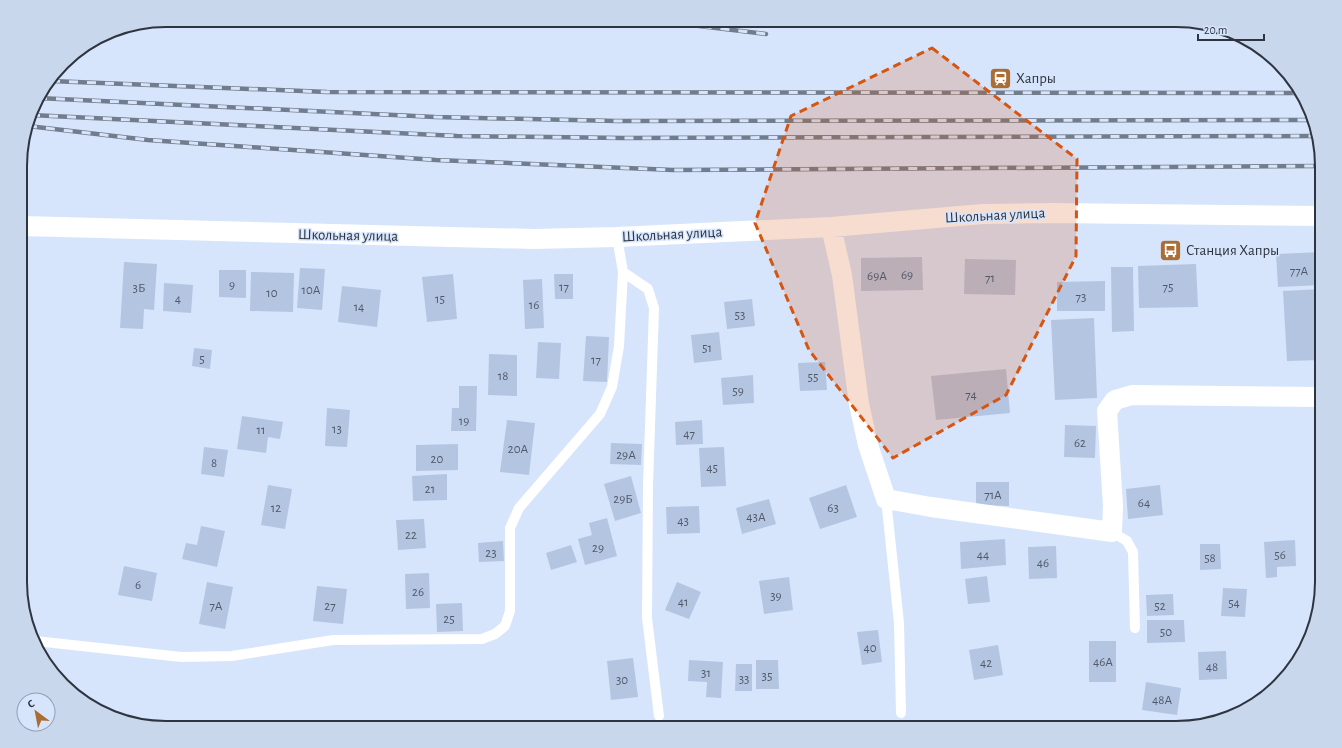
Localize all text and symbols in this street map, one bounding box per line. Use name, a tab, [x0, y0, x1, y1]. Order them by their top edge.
scale bar	[1198, 16, 1264, 42]
text: 20 m	[1204, 24, 1227, 36]
station icon: Хапры	[987, 65, 1013, 91]
place label: Хапры	[1016, 71, 1056, 86]
street label: Школьная улица	[944, 205, 1046, 226]
street label: Школьная улица	[621, 224, 723, 245]
street label: Школьная улица	[298, 227, 399, 244]
bus stop icon: Станция Хапры	[1158, 237, 1184, 263]
place label: Станция Хапры	[1186, 243, 1279, 258]
house number: 77А	[1290, 265, 1309, 278]
house number: 69	[901, 269, 913, 282]
house number: 69А	[867, 270, 887, 283]
house number: 71	[985, 272, 995, 285]
house number: 9	[229, 279, 235, 292]
house number: 17	[559, 281, 570, 294]
house number: 75	[1163, 281, 1173, 294]
house number: 3Б	[133, 282, 145, 295]
house number: 10А	[302, 284, 321, 297]
house number: 10	[266, 287, 278, 300]
house number: 73	[1076, 291, 1086, 304]
house number: 4	[175, 293, 181, 306]
house number: 15	[435, 293, 445, 306]
house number: 16	[529, 299, 539, 312]
house number: 14	[354, 301, 364, 314]
house number: 53	[735, 309, 745, 322]
house number: 51	[702, 342, 712, 355]
house number: 5	[199, 353, 205, 366]
house number: 17	[591, 354, 602, 367]
house number: 18	[498, 370, 508, 383]
house number: 55	[808, 371, 818, 384]
house number: 59	[732, 385, 744, 398]
house number: 74	[965, 389, 977, 402]
house number: 19	[459, 415, 469, 428]
house number: 13	[332, 423, 342, 436]
house number: 11	[257, 424, 265, 437]
house number: 47	[683, 428, 695, 441]
house number: 62	[1074, 437, 1086, 450]
house number: 20А	[508, 443, 529, 456]
house number: 29А	[616, 449, 636, 462]
house number: 20	[431, 453, 444, 466]
house number: 8	[211, 457, 217, 470]
house number: 45	[706, 462, 718, 475]
house number: 21	[425, 483, 435, 496]
house number: 71А	[984, 489, 1002, 502]
house number: 29Б	[613, 493, 633, 506]
house number: 64	[1138, 497, 1150, 510]
house number: 12	[271, 502, 281, 515]
house number: 63	[827, 502, 839, 515]
house number: 43А	[746, 511, 766, 524]
house number: 43	[677, 515, 689, 528]
house number: 22	[405, 529, 417, 542]
house number: 29	[592, 542, 604, 555]
house number: 23	[485, 547, 497, 560]
house number: 44	[977, 549, 989, 562]
house number: 56	[1274, 549, 1286, 562]
house number: 58	[1204, 552, 1216, 565]
house number: 46	[1037, 557, 1049, 570]
house number: 6	[135, 579, 141, 592]
house number: 26	[412, 586, 424, 599]
house number: 39	[770, 590, 782, 603]
house number: 41	[678, 596, 688, 609]
house number: 54	[1228, 597, 1240, 610]
house number: 7А	[209, 600, 223, 613]
house number: 27	[324, 600, 336, 613]
house number: 52	[1154, 600, 1166, 613]
house number: 25	[443, 613, 455, 626]
house number: 50	[1160, 626, 1172, 639]
house number: 40	[863, 642, 877, 655]
house number: 46А	[1093, 656, 1113, 669]
house number: 42	[980, 657, 992, 670]
house number: 48	[1206, 661, 1218, 674]
house number: 31	[701, 667, 711, 680]
house number: 35	[762, 670, 772, 683]
house number: 33	[739, 673, 749, 686]
house number: 30	[616, 674, 628, 687]
north arrow	[16, 692, 56, 732]
house number: 48А	[1152, 694, 1172, 707]
text: С	[25, 698, 36, 710]

